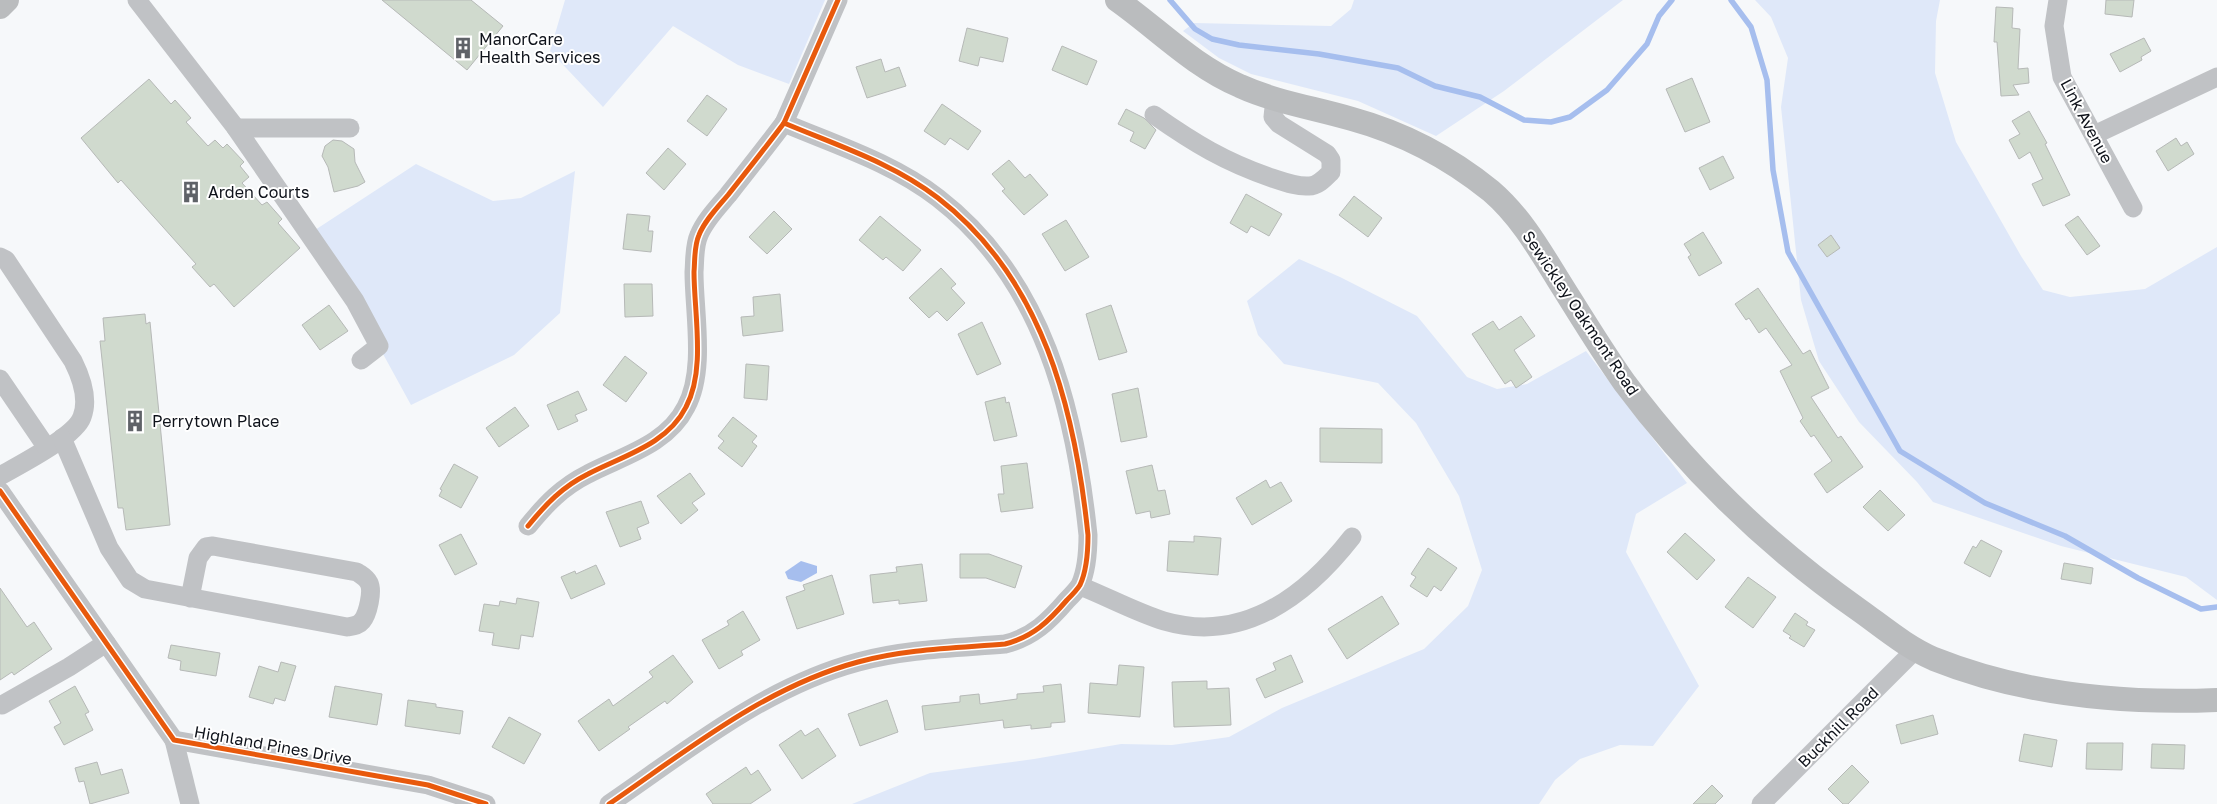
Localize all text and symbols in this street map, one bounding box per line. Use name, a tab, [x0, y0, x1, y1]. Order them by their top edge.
place label: ManorCare Health Services	[479, 29, 601, 67]
building icon: ManorCare Health Services	[450, 35, 476, 61]
street label: Link Avenue	[2056, 75, 2118, 167]
building icon: Arden Courts	[178, 179, 204, 205]
place label: Arden Courts	[208, 182, 309, 202]
street label: Sewickley Oakmont Road	[1518, 227, 1644, 399]
building icon: Perrytown Place	[122, 408, 148, 434]
place label: Perrytown Place	[152, 411, 279, 431]
street label: Buckhill Road	[1794, 683, 1882, 771]
street label: Highland Pines Drive	[192, 721, 354, 769]

